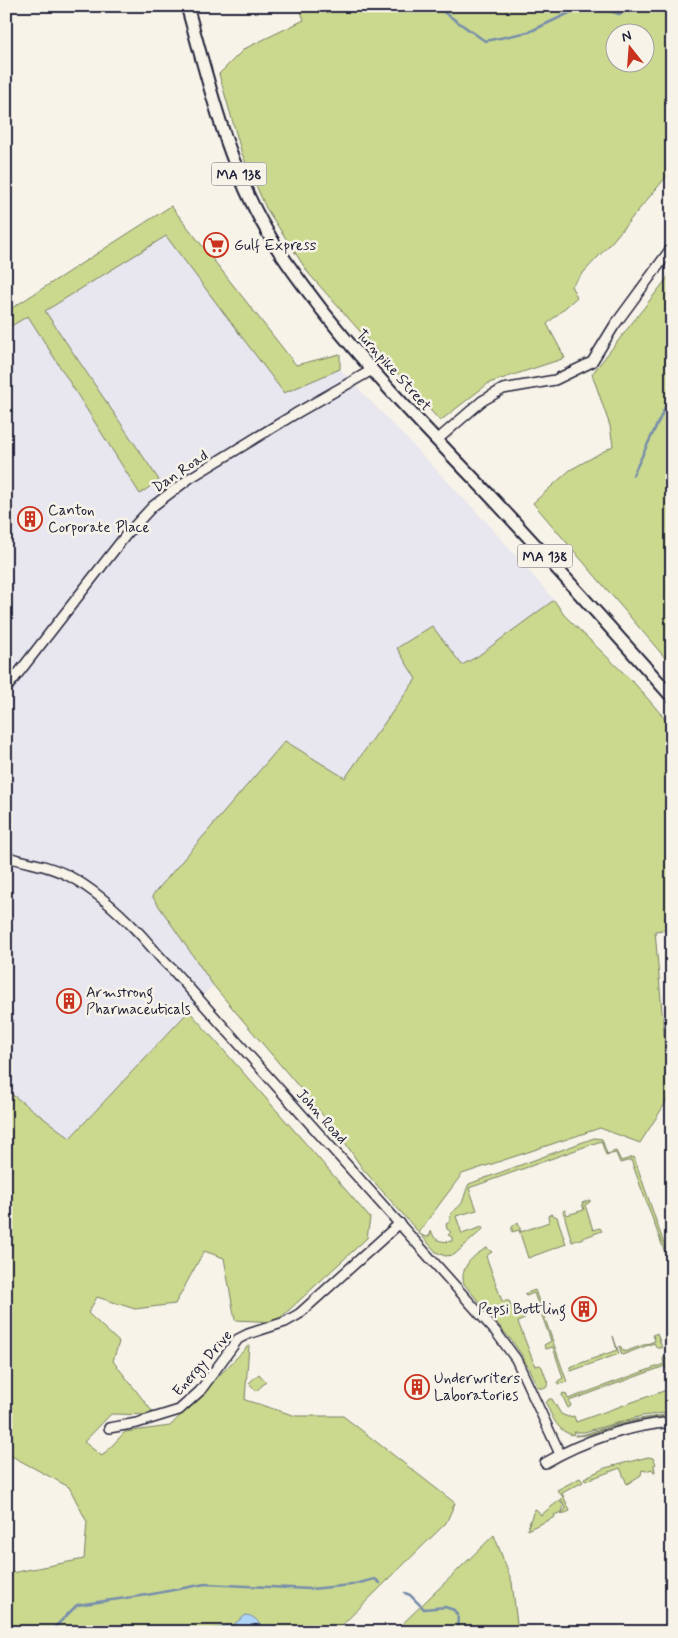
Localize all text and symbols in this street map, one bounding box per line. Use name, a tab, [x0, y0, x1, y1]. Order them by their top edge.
north arrow	[606, 22, 656, 72]
text: N	[619, 27, 634, 46]
road number: MA 138	[212, 162, 266, 185]
supermarket icon: Gulf Express	[203, 232, 229, 258]
place label: Gulf Express	[234, 236, 317, 256]
street label: Turnpike Street	[351, 325, 436, 416]
street label: Dan Road	[149, 446, 212, 498]
place label: Canton Corporate Place	[48, 501, 149, 538]
building icon: Canton Corporate Place	[17, 506, 43, 532]
road number: MA 138	[518, 544, 572, 568]
place label: Armstrong Pharmaceuticals	[86, 983, 191, 1020]
building icon: Armstrong Pharmaceuticals	[56, 988, 82, 1014]
street label: John Road	[291, 1085, 351, 1149]
building icon: Pepsi Bottling	[571, 1296, 597, 1322]
place label: Pepsi Bottling	[478, 1300, 566, 1321]
street label: Energy Drive	[168, 1326, 238, 1402]
place label: Underwriters Laboratories	[434, 1369, 520, 1406]
building icon: Underwriters Laboratories	[404, 1374, 430, 1400]

